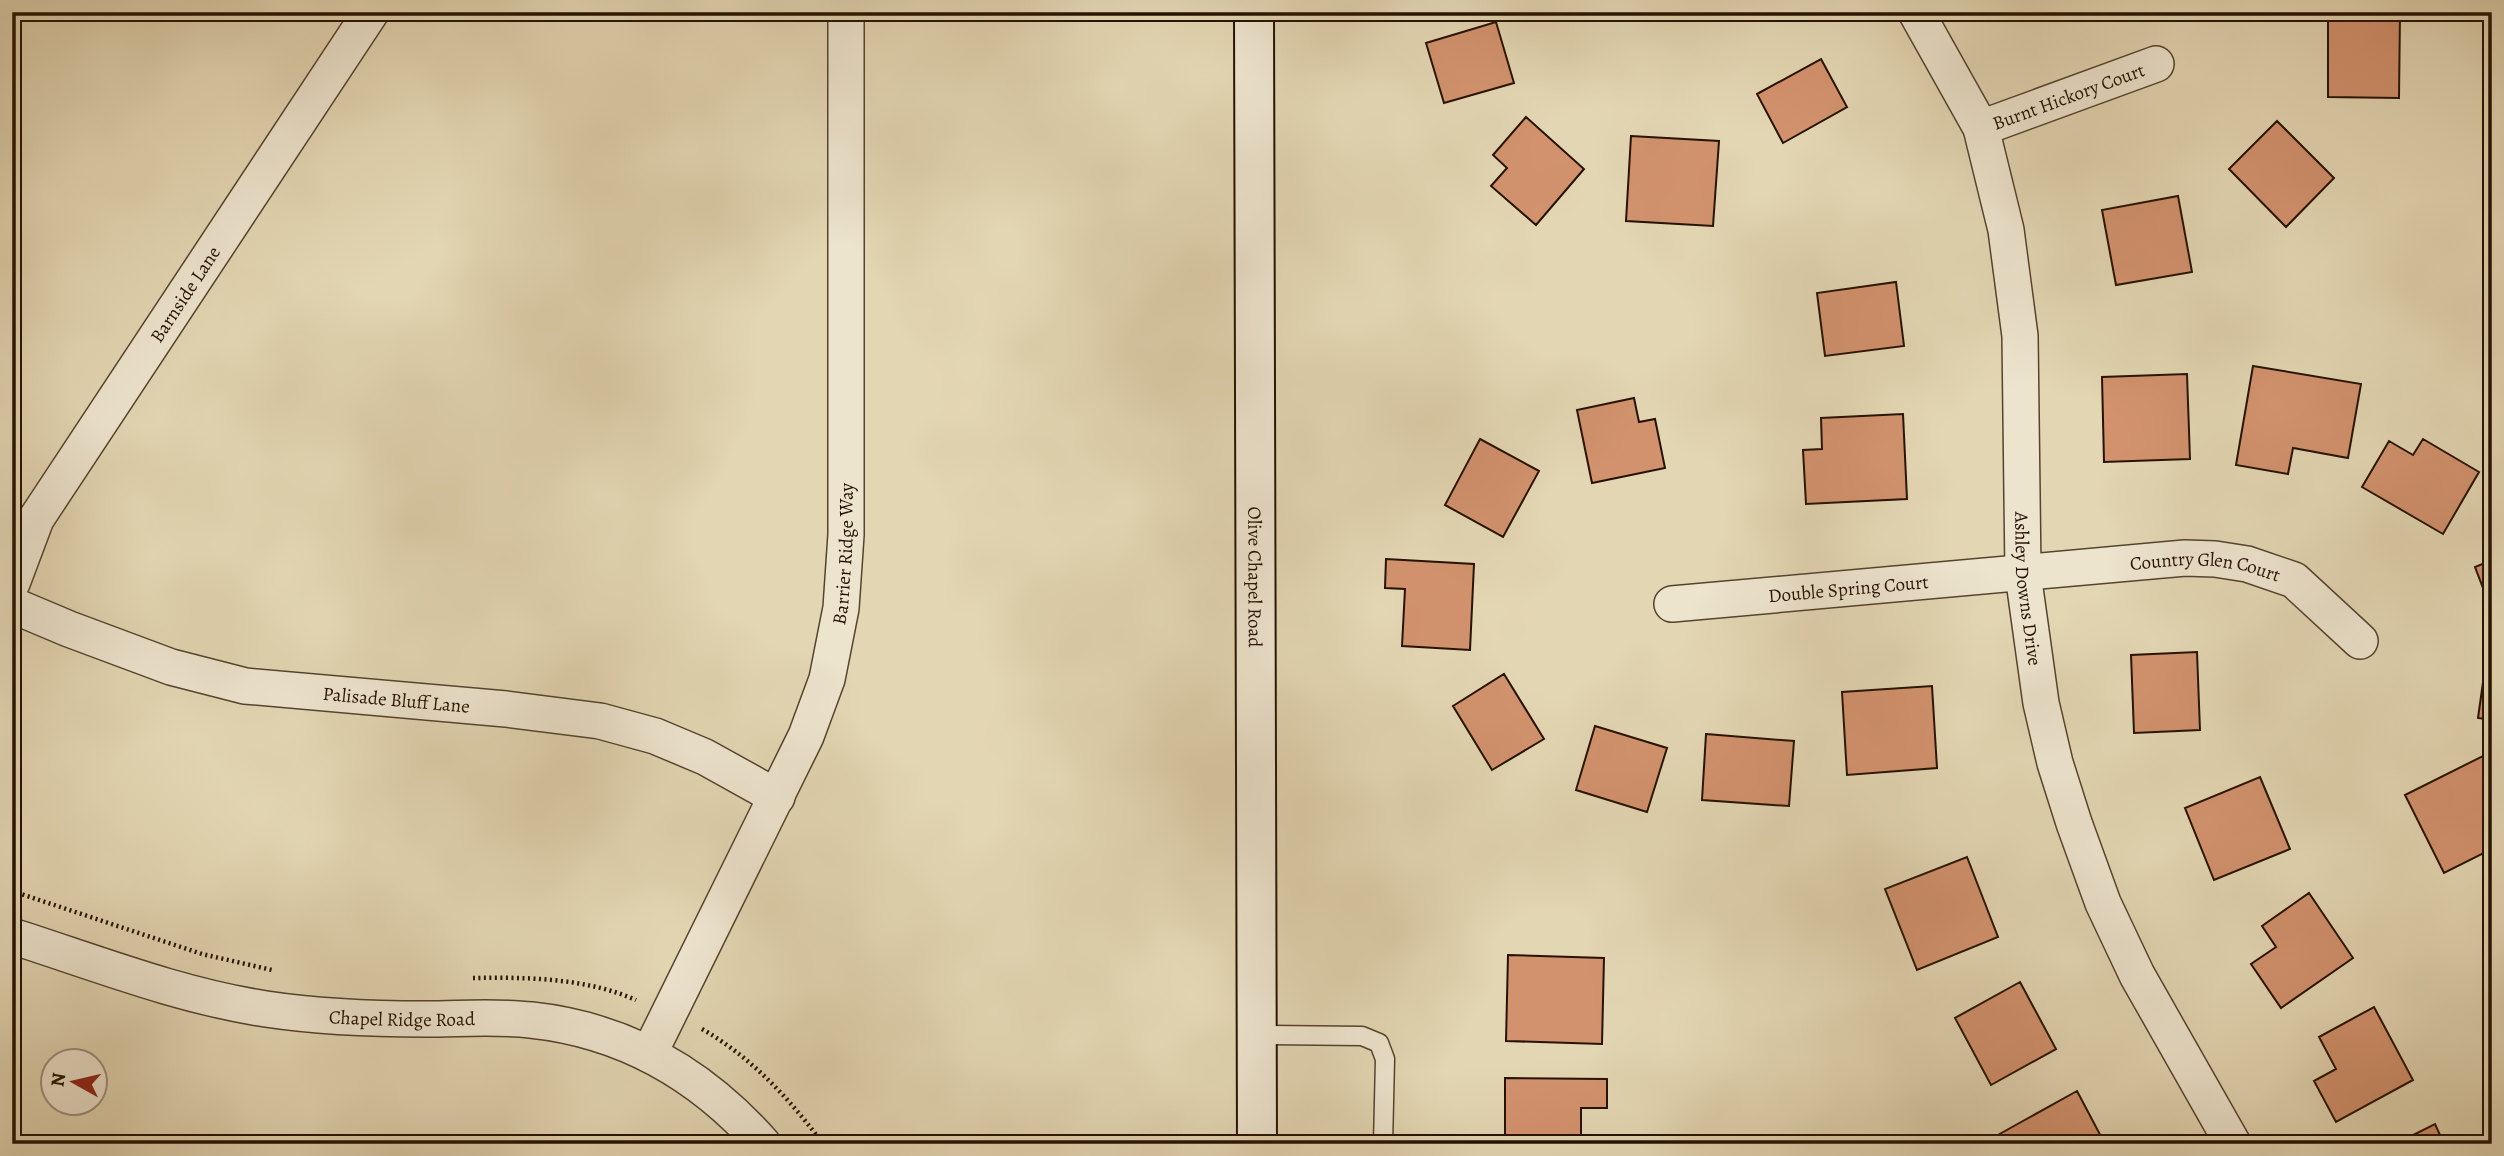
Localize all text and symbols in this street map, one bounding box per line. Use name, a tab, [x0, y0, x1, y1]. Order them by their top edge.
street label: Burnt Hickory Court	[1989, 57, 2148, 137]
street label: Barnside Lane	[144, 241, 227, 348]
street label: Barrier Ridge Way	[826, 483, 860, 627]
street label: Olive Chapel Road	[1241, 506, 1268, 648]
street label: Ashley Downs Drive	[2008, 511, 2048, 667]
street label: Country Glen Court	[2129, 546, 2284, 588]
street label: Double Spring Court	[1767, 569, 1930, 609]
street label: Palisade Bluff Lane	[322, 681, 471, 720]
street label: Chapel Ridge Road	[328, 1004, 476, 1033]
north arrow	[38, 1048, 108, 1118]
text: N	[44, 1071, 72, 1088]

